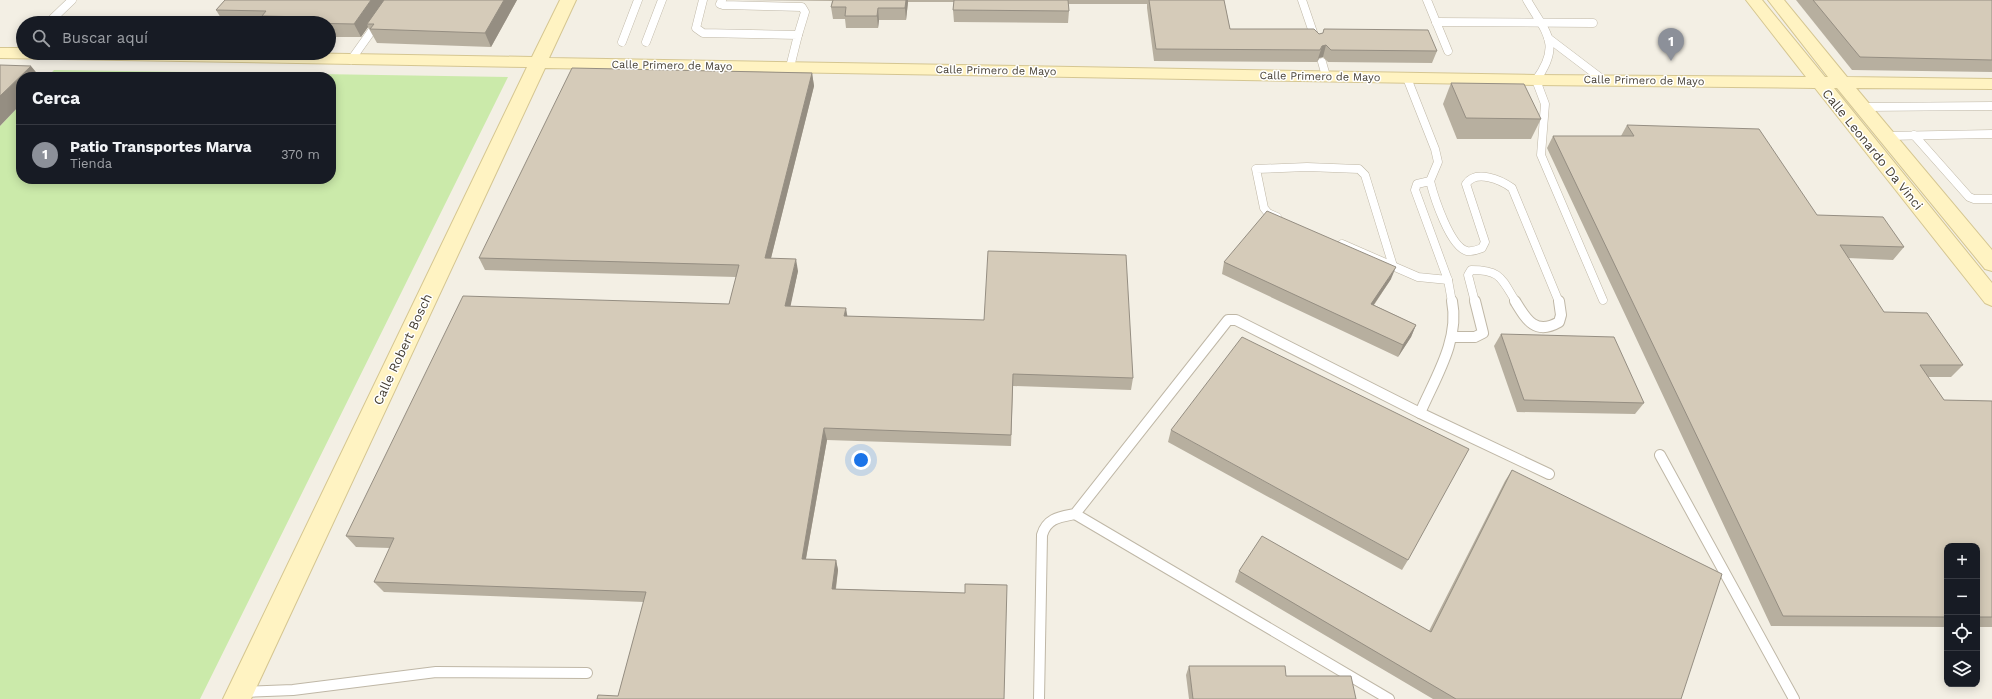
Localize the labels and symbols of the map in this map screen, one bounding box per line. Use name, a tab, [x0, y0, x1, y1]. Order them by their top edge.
pin: 1	[1658, 28, 1684, 61]
street label: Calle Primero de Mayo	[612, 58, 732, 73]
street label: Calle Primero de Mayo	[936, 63, 1056, 78]
street label: Calle Primero de Mayo	[1260, 69, 1380, 84]
street label: Calle Primero de Mayo	[1584, 73, 1704, 88]
street label: Calle Leonardo Da Vinci	[1819, 86, 1926, 213]
street label: Calle Robert Bosch	[370, 291, 435, 407]
your location	[851, 450, 871, 470]

